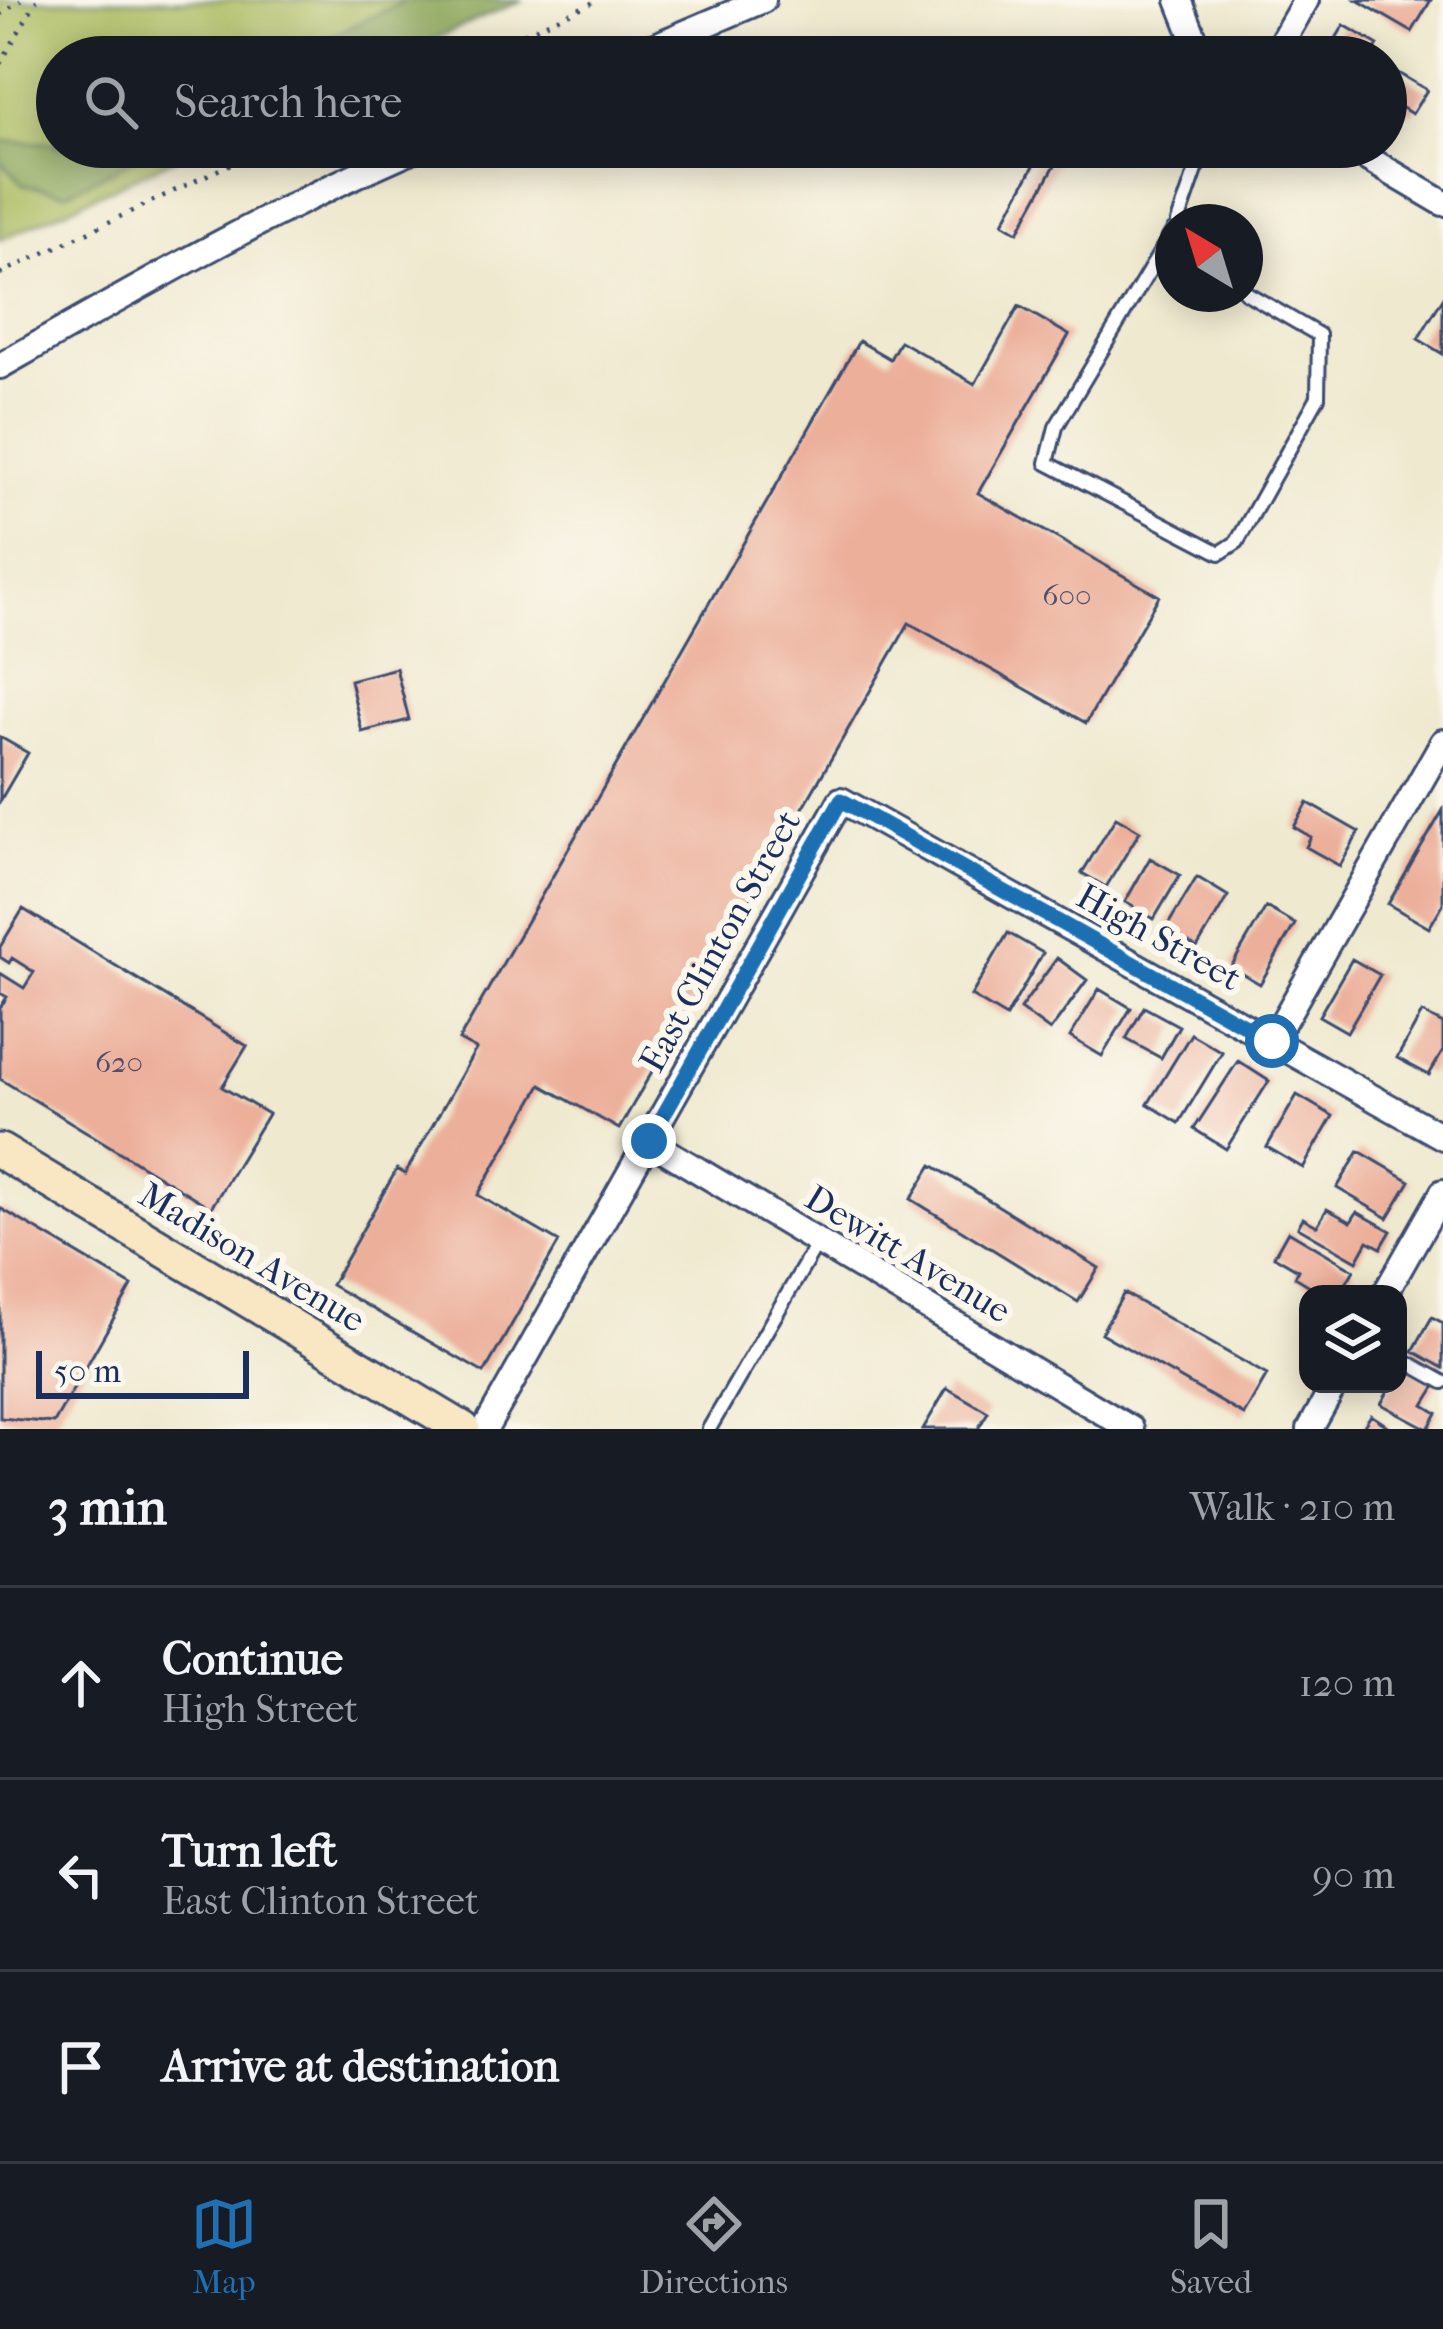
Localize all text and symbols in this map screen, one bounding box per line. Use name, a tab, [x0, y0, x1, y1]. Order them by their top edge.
search box	[36, 36, 1407, 168]
icon: search	[78, 69, 144, 135]
text: Search here	[174, 76, 402, 129]
north arrow	[1155, 204, 1263, 312]
house number: 600	[1042, 578, 1092, 613]
street label: East Clinton Street	[631, 803, 809, 1079]
street label: High Street	[1070, 875, 1249, 999]
route start	[1245, 1014, 1299, 1068]
house number: 620	[95, 1045, 143, 1080]
route end	[622, 1114, 676, 1168]
street label: Madison Avenue	[131, 1173, 373, 1341]
street label: Dewitt Avenue	[798, 1176, 1018, 1332]
map controls	[1299, 1285, 1407, 1393]
button: layers	[1299, 1285, 1407, 1393]
scale bar	[36, 1345, 249, 1398]
text: 50 m	[54, 1352, 121, 1391]
text: 3 min	[48, 1477, 167, 1537]
text: Walk · 210 m	[1190, 1484, 1395, 1530]
text: Continue	[162, 1633, 343, 1686]
icon: ahead	[48, 1650, 114, 1716]
text: 120 m	[1299, 1660, 1395, 1706]
text: High Street	[162, 1686, 358, 1732]
text: Turn left	[162, 1825, 337, 1878]
icon: left	[48, 1842, 114, 1908]
text: 90 m	[1312, 1852, 1395, 1898]
text: East Clinton Street	[162, 1878, 479, 1924]
icon: arrive	[48, 2034, 114, 2100]
text: Arrive at destination	[162, 2040, 559, 2093]
tab: Map	[191, 2191, 257, 2302]
tab: Directions	[639, 2191, 788, 2302]
tab: Saved	[1170, 2191, 1252, 2302]

